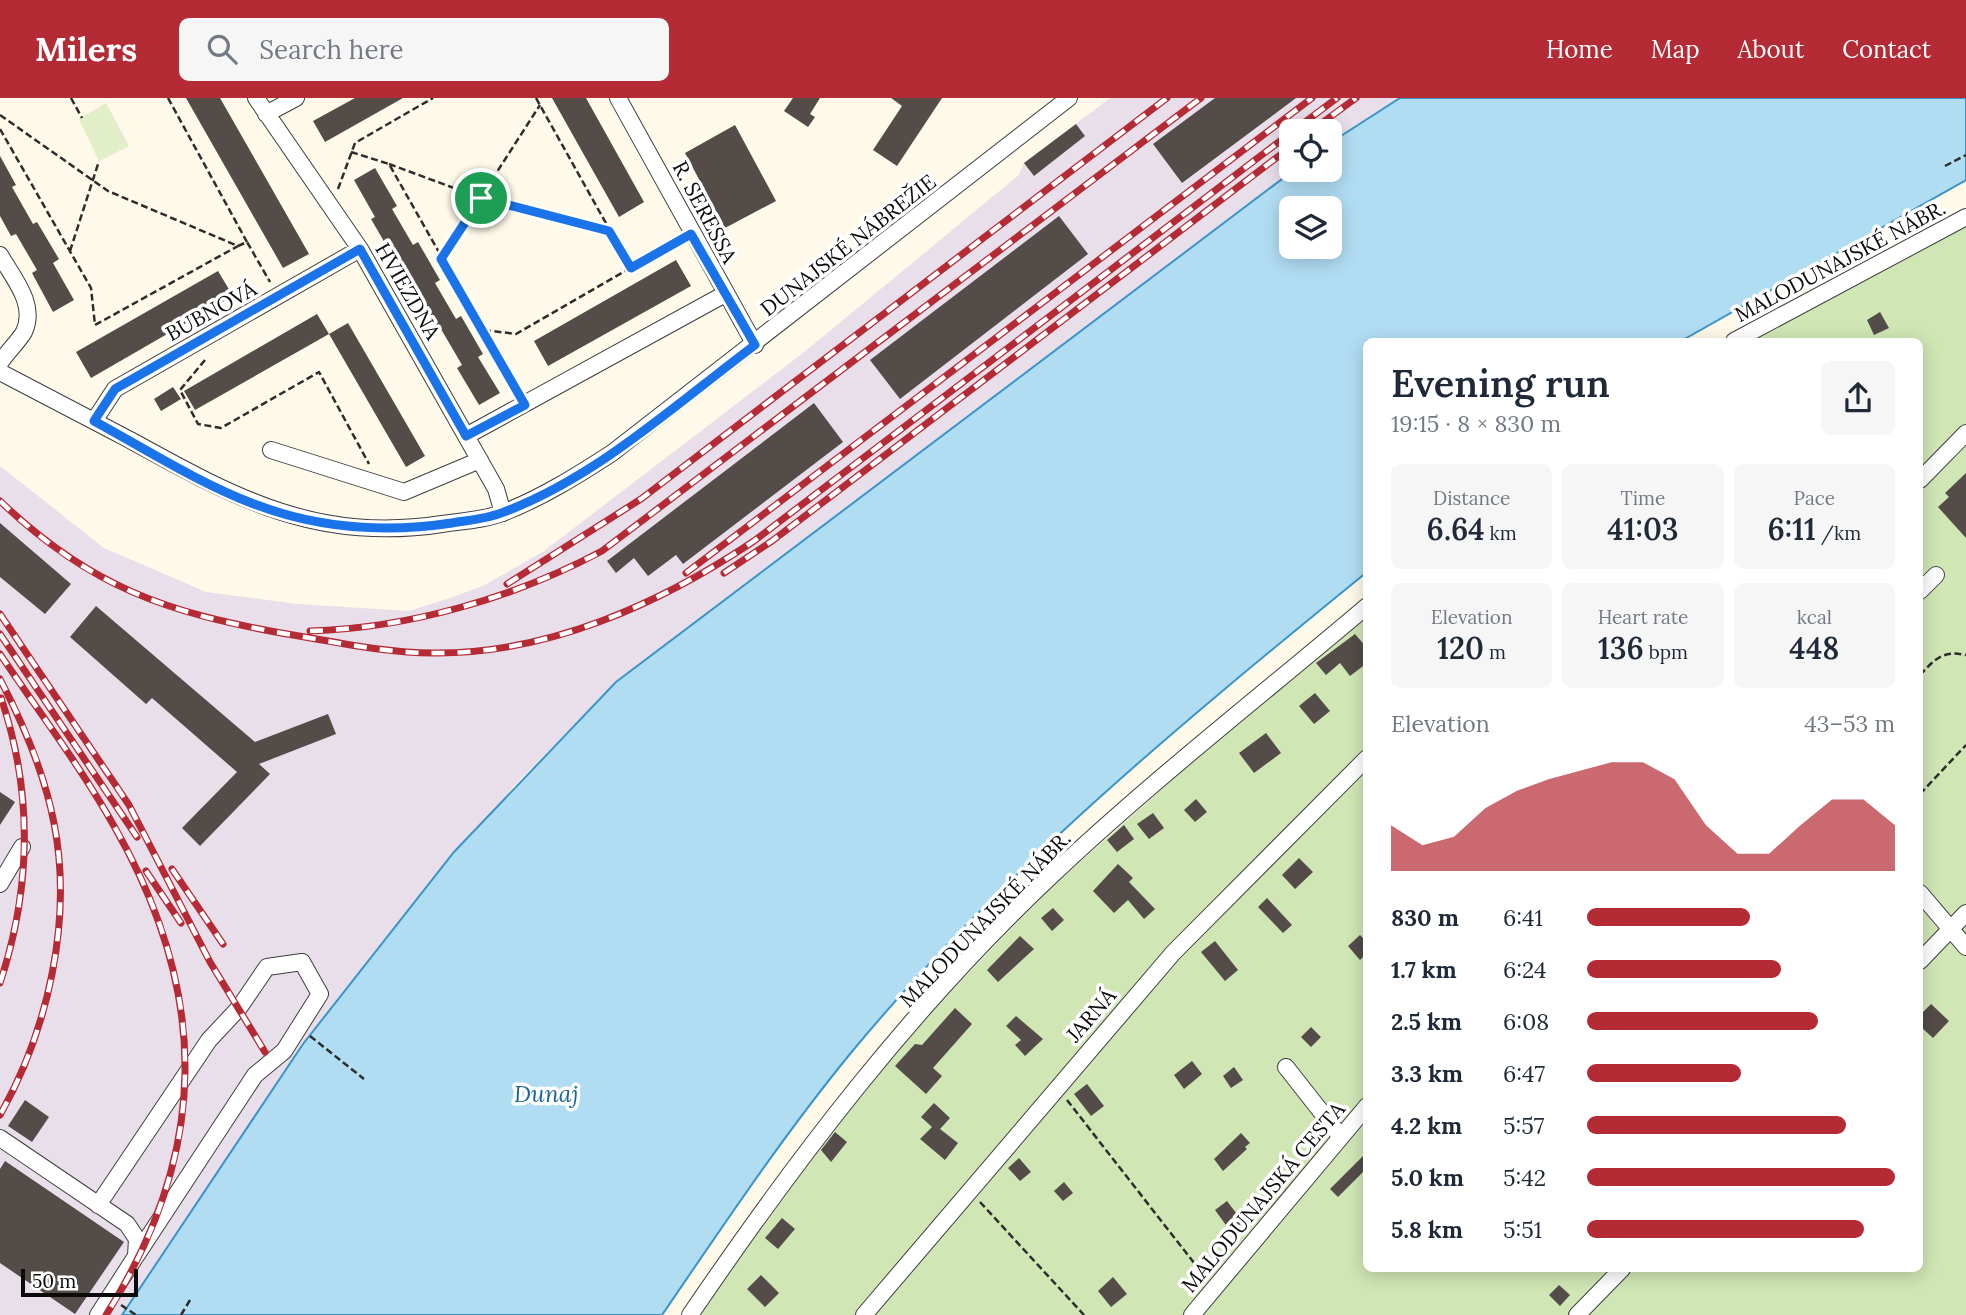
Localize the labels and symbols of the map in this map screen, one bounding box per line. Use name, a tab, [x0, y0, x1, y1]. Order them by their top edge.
street label: R. SERESSA	[667, 156, 744, 269]
pin	[451, 168, 511, 228]
street label: DUNAJSKÉ NÁBREŽIE	[755, 168, 941, 322]
street label: MALODUNAJSKÉ NÁBR.	[1730, 194, 1950, 328]
street label: HVIEZDNA	[369, 238, 447, 345]
street label: BUBNOVÁ	[161, 275, 262, 347]
street label: MALODUNAJSKÉ NÁBR.	[894, 825, 1076, 1013]
street label: JARNÁ	[1060, 982, 1122, 1048]
water label: Dunaj	[514, 1079, 578, 1108]
street label: MALODUNAJSKÁ CESTA	[1175, 1096, 1351, 1298]
scale bar	[21, 1266, 138, 1298]

